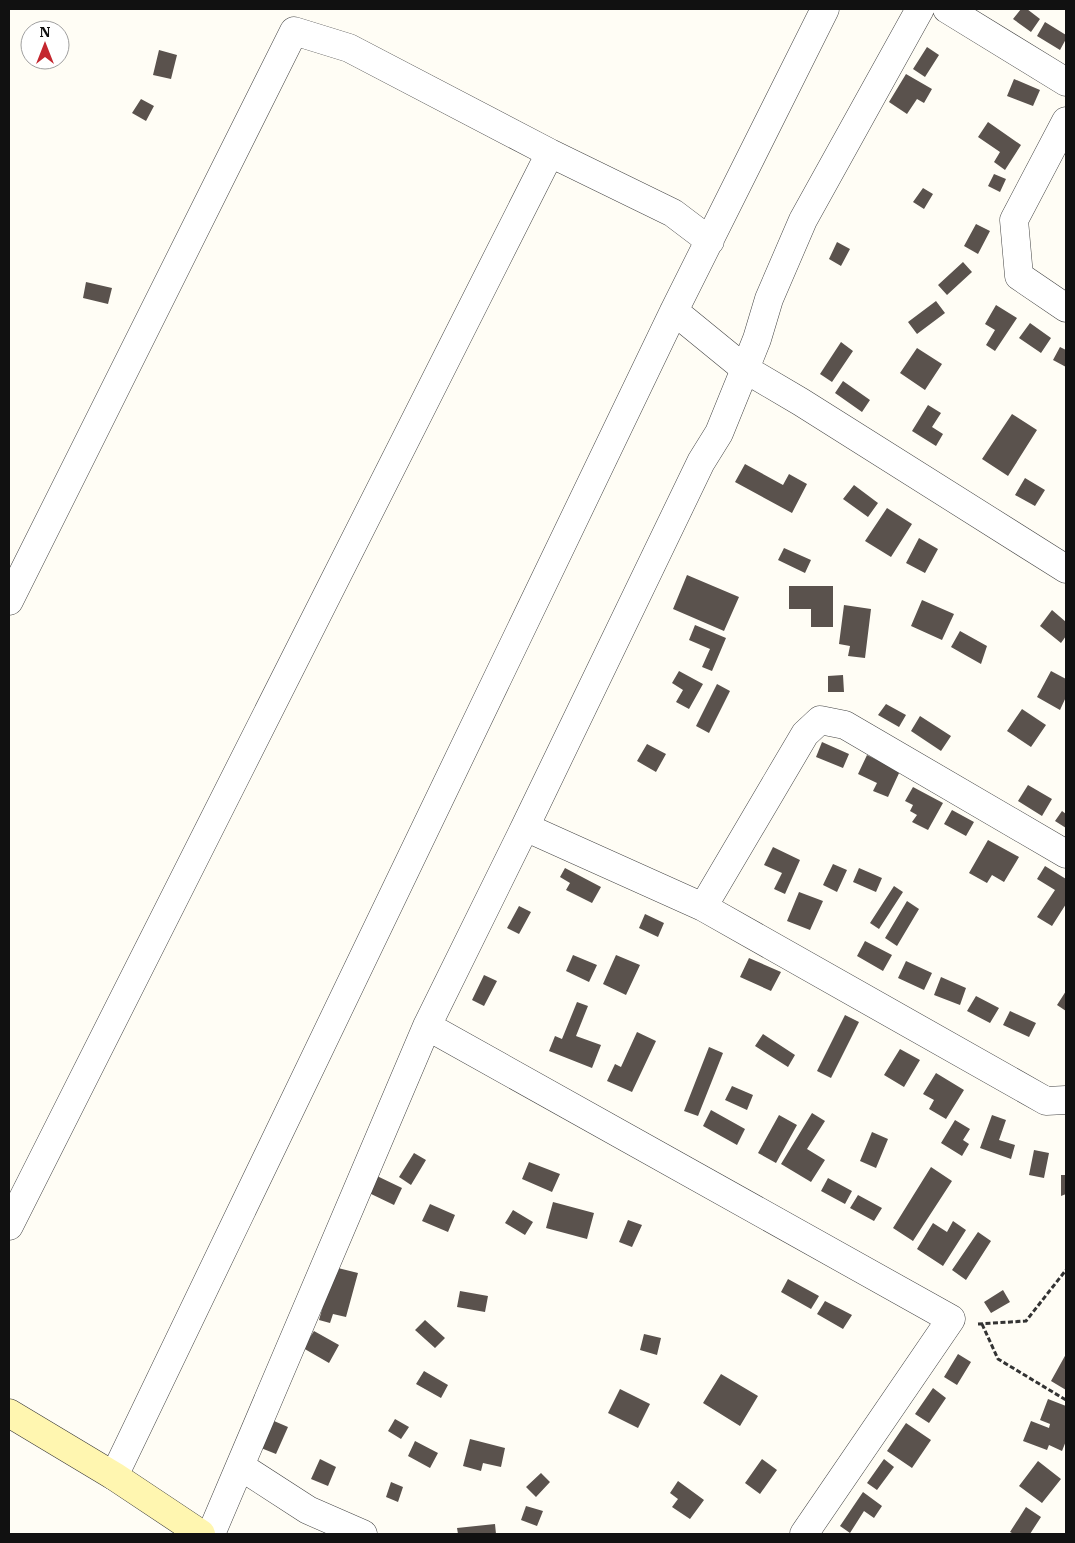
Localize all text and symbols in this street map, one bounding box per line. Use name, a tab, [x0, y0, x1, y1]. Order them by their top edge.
north arrow	[20, 20, 70, 70]
text: N	[39, 23, 51, 41]

